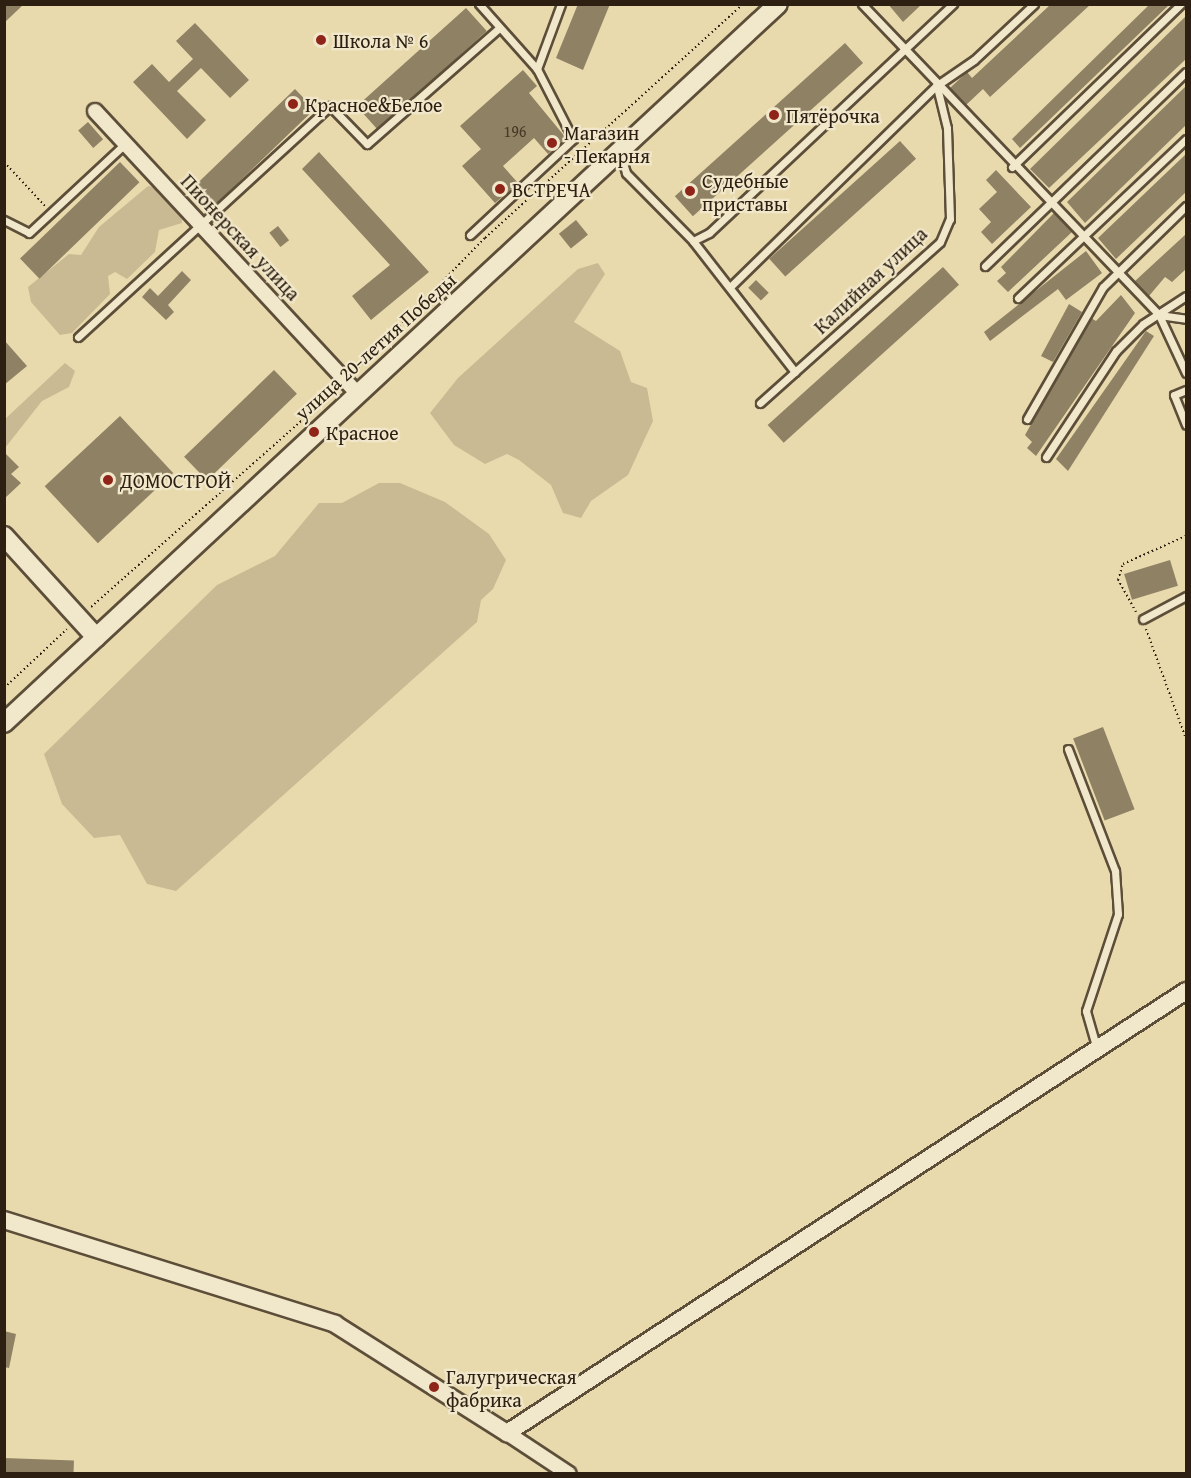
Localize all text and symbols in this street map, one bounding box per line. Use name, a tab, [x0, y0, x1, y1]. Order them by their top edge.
place label: Школа № 6	[333, 28, 428, 52]
marker: Школа № 6	[314, 33, 328, 47]
place label: Красное&Белое	[305, 92, 442, 116]
marker: Красное&Белое	[286, 97, 300, 111]
place label: Пятёрочка	[786, 103, 880, 127]
marker: Пятёрочка	[767, 108, 781, 122]
place label: Магазин - Пекарня	[564, 120, 650, 167]
house number: 196	[503, 121, 527, 141]
marker: Магазин - Пекарня	[545, 136, 559, 150]
place label: Судебные приставы	[702, 168, 789, 215]
street label: Пионерская улица	[176, 169, 306, 305]
place label: ВСТРЕЧА	[512, 177, 591, 201]
marker: ВСТРЕЧА	[493, 182, 507, 196]
marker: Судебные приставы	[683, 184, 697, 198]
street label: Калийная улица	[808, 221, 932, 339]
street label: улица 20-летия Победы	[289, 267, 461, 425]
place label: Красное	[326, 420, 399, 444]
marker: Красное	[307, 425, 321, 439]
place label: ДОМОСТРОЙ	[120, 468, 231, 492]
marker: ДОМОСТРОЙ	[101, 473, 115, 487]
place label: Галугрическая фабрика	[446, 1364, 577, 1411]
marker: Галугрическая фабрика	[427, 1380, 441, 1394]

